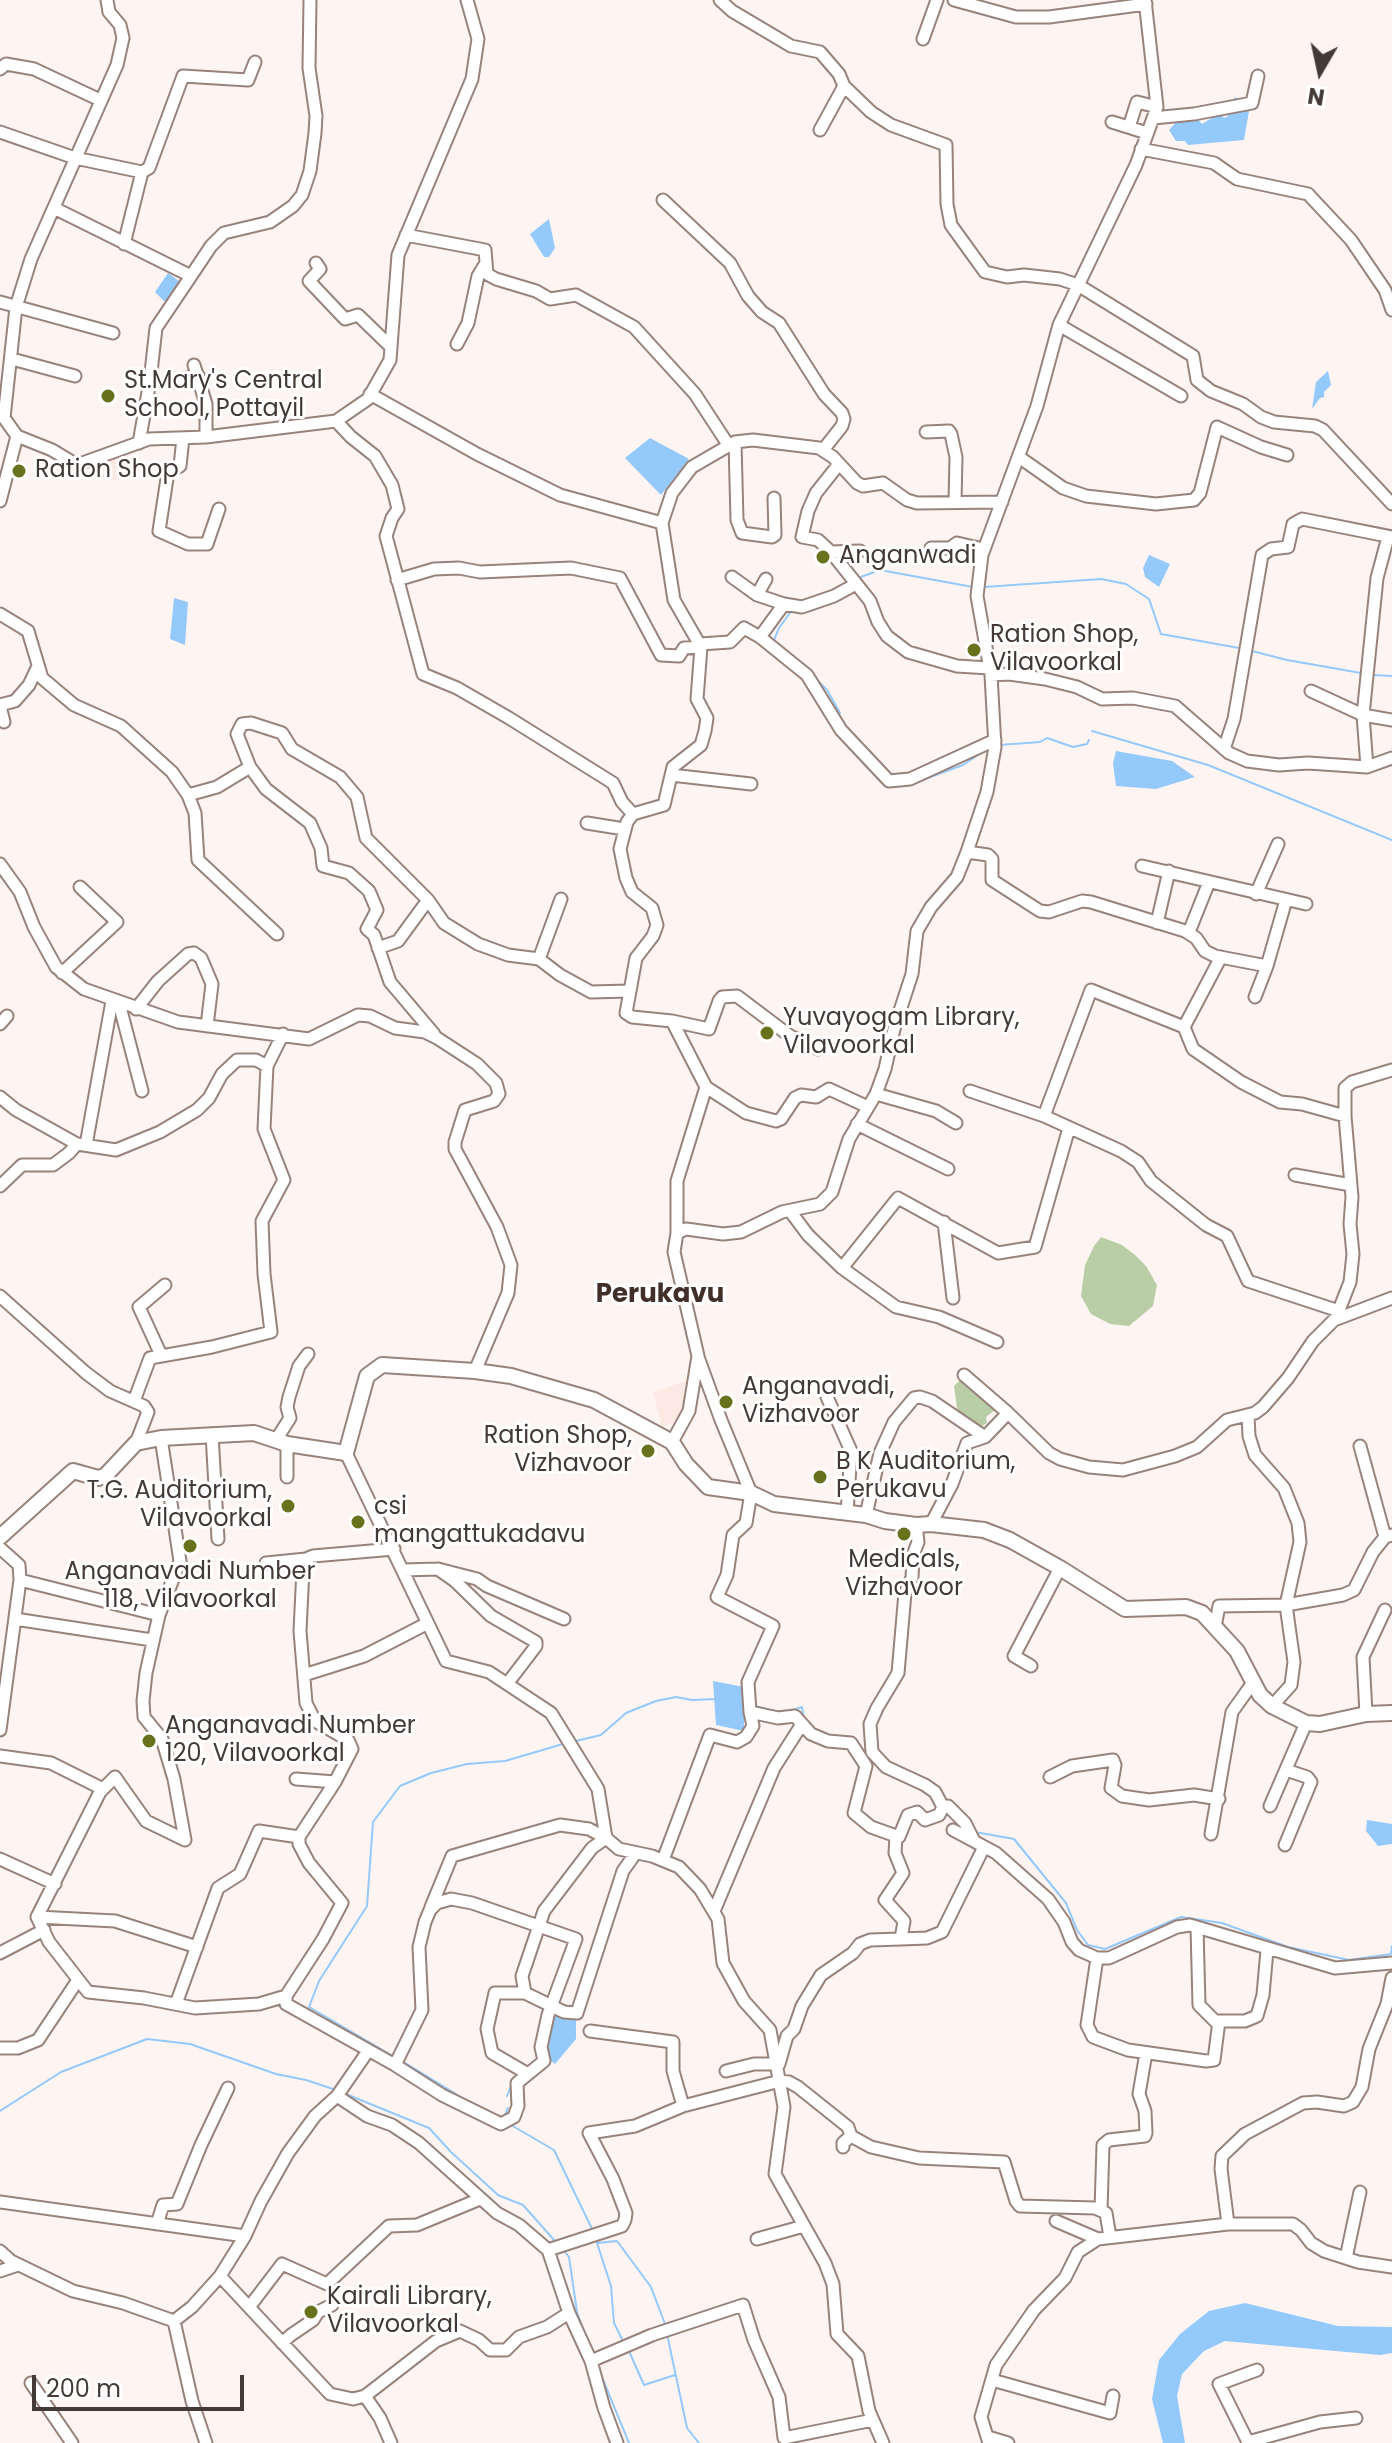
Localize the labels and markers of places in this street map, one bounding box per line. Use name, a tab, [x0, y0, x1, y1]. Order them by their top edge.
place label: St.Mary's Central School, Pottayil	[124, 368, 323, 424]
marker: St.Mary's Central School, Pottayil	[99, 387, 117, 405]
place label: Ration Shop	[35, 457, 179, 485]
marker: Ration Shop	[10, 462, 28, 480]
place label: Anganwadi	[839, 543, 976, 571]
marker: Anganwadi	[814, 548, 832, 566]
place label: Ration Shop, Vilavoorkal	[990, 622, 1138, 678]
marker: Ration Shop, Vilavoorkal	[965, 641, 983, 659]
place label: Yuvayogam Library, Vilavoorkal	[783, 1005, 1019, 1061]
marker: Yuvayogam Library, Vilavoorkal	[758, 1024, 776, 1042]
place label: Anganavadi, Vizhavoor	[742, 1374, 894, 1430]
marker: Anganavadi, Vizhavoor	[717, 1393, 735, 1411]
place label: Ration Shop, Vizhavoor	[484, 1423, 632, 1479]
marker: Ration Shop, Vizhavoor	[639, 1442, 657, 1460]
place label: B K Auditorium, Perukavu	[836, 1449, 1015, 1505]
marker: B K Auditorium, Perukavu	[811, 1468, 829, 1486]
place label: T.G. Auditorium, Vilavoorkal	[86, 1478, 272, 1534]
place label: csi mangattukadavu	[374, 1494, 585, 1550]
marker: T.G. Auditorium, Vilavoorkal	[279, 1497, 297, 1515]
marker: csi mangattukadavu	[349, 1513, 367, 1531]
marker: Medicals, Vizhavoor	[895, 1525, 913, 1543]
marker: Anganavadi Number 118, Vilavoorkal	[181, 1537, 199, 1555]
place label: Medicals, Vizhavoor	[845, 1547, 963, 1603]
place label: Anganavadi Number 118, Vilavoorkal	[65, 1559, 315, 1615]
place label: Anganavadi Number 120, Vilavoorkal	[165, 1713, 416, 1769]
marker: Anganavadi Number 120, Vilavoorkal	[140, 1732, 158, 1750]
place label: Kairali Library, Vilavoorkal	[327, 2284, 492, 2340]
marker: Kairali Library, Vilavoorkal	[302, 2303, 320, 2321]

